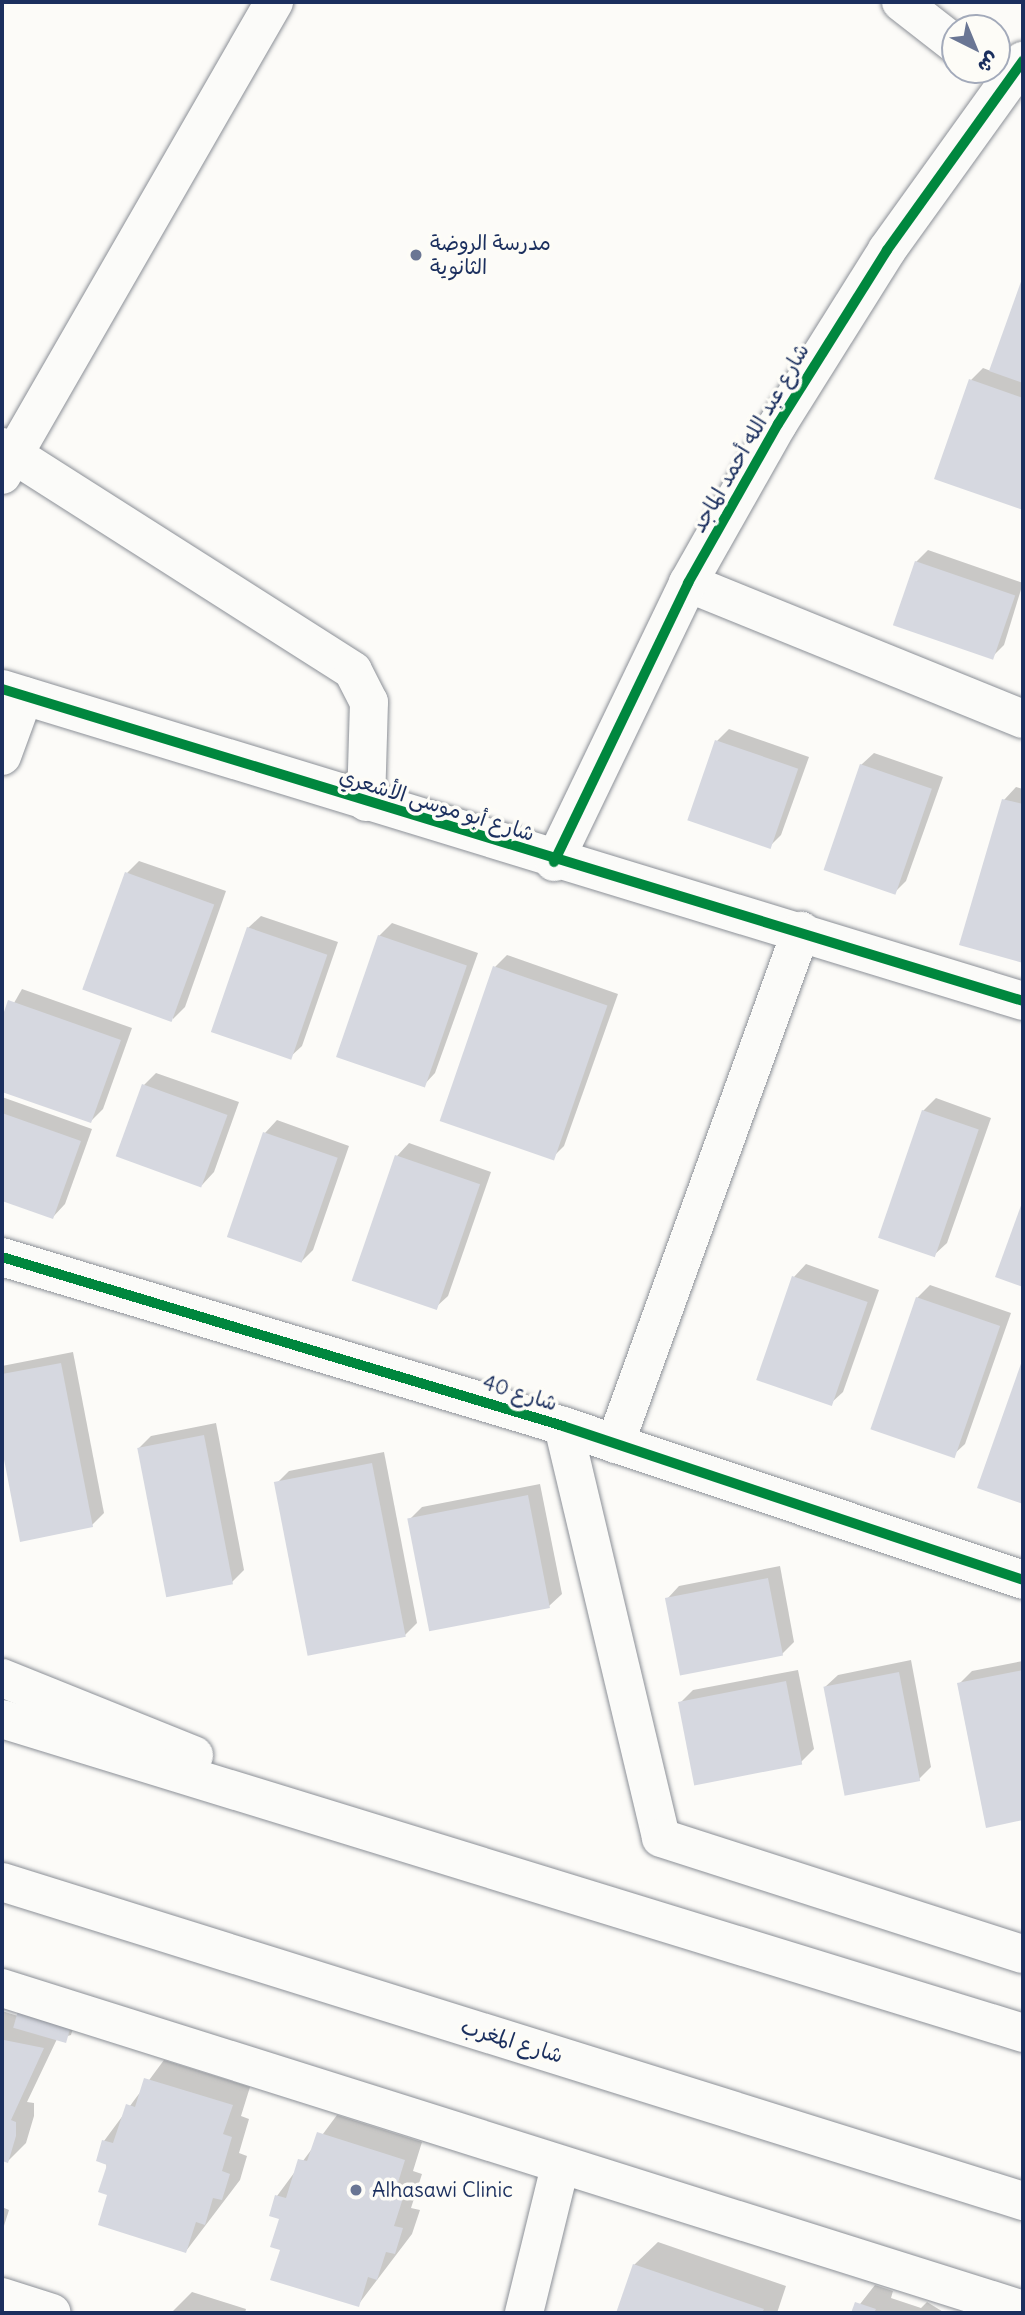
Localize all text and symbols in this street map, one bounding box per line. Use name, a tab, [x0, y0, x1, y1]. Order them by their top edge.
north arrow	[941, 14, 1011, 84]
text: ش	[973, 47, 1005, 79]
place label: مدرسة الروضة الثانوية	[430, 230, 551, 280]
marker: مدرسة الروضة الثانوية	[408, 247, 424, 263]
street label: شارع عبد الله أحمد الماجد	[686, 339, 814, 537]
street label: شارع أبو موسى الأشعري	[336, 763, 538, 847]
street label: شارع 40	[480, 1370, 560, 1416]
street label: شارع المغرب	[458, 2014, 566, 2068]
place label: Alhasawi Clinic	[372, 2177, 513, 2203]
marker: Alhasawi Clinic	[346, 2180, 366, 2200]

